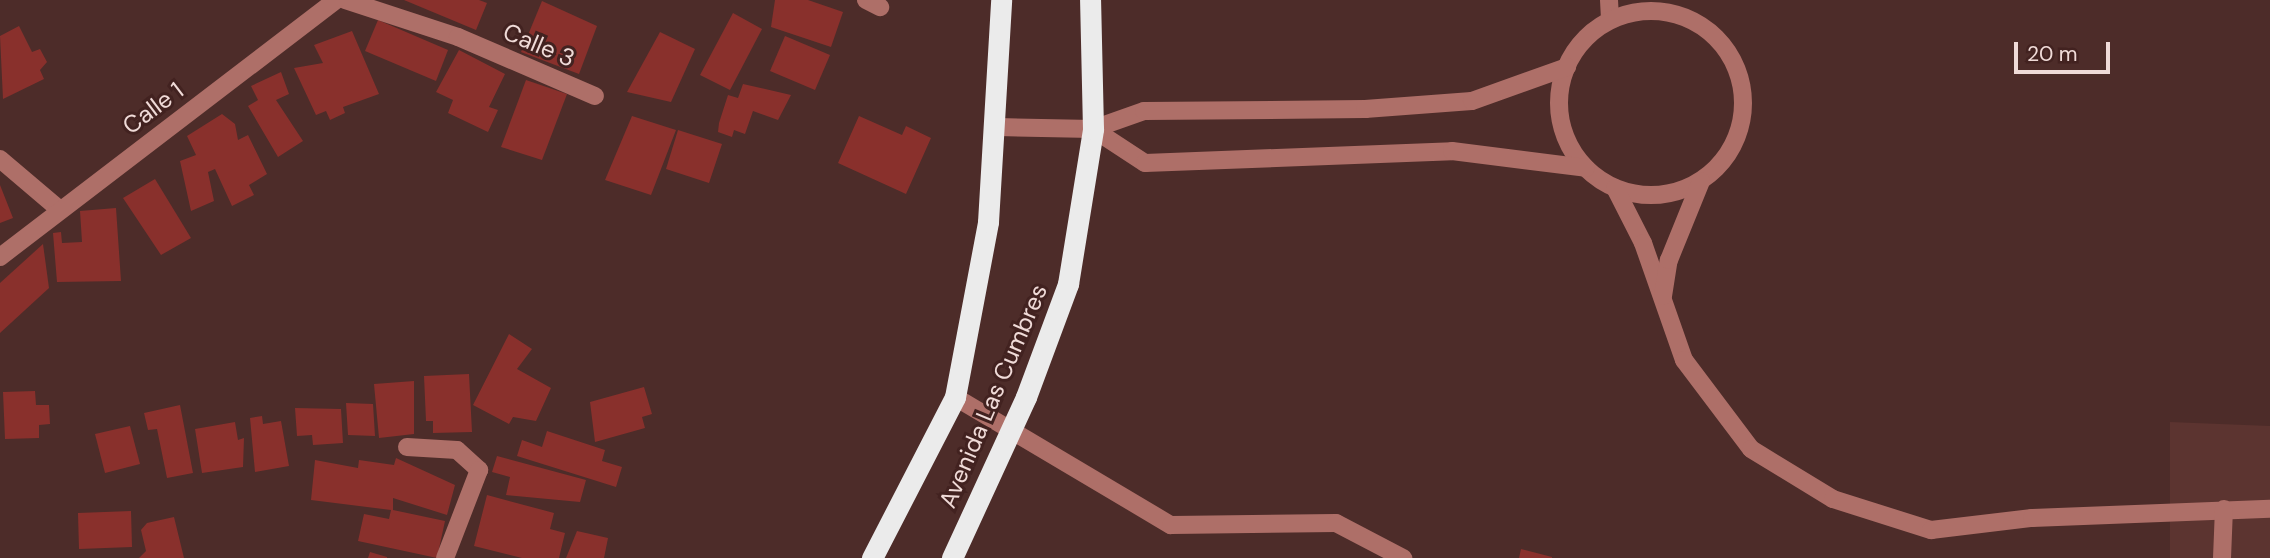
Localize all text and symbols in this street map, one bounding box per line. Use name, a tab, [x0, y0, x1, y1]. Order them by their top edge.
street label: Calle 3	[499, 17, 579, 73]
scale bar	[2018, 28, 2114, 72]
text: 20 m	[2027, 40, 2078, 68]
street label: Calle 1	[117, 76, 189, 140]
street label: Avenida Las Cumbres	[933, 280, 1053, 512]

